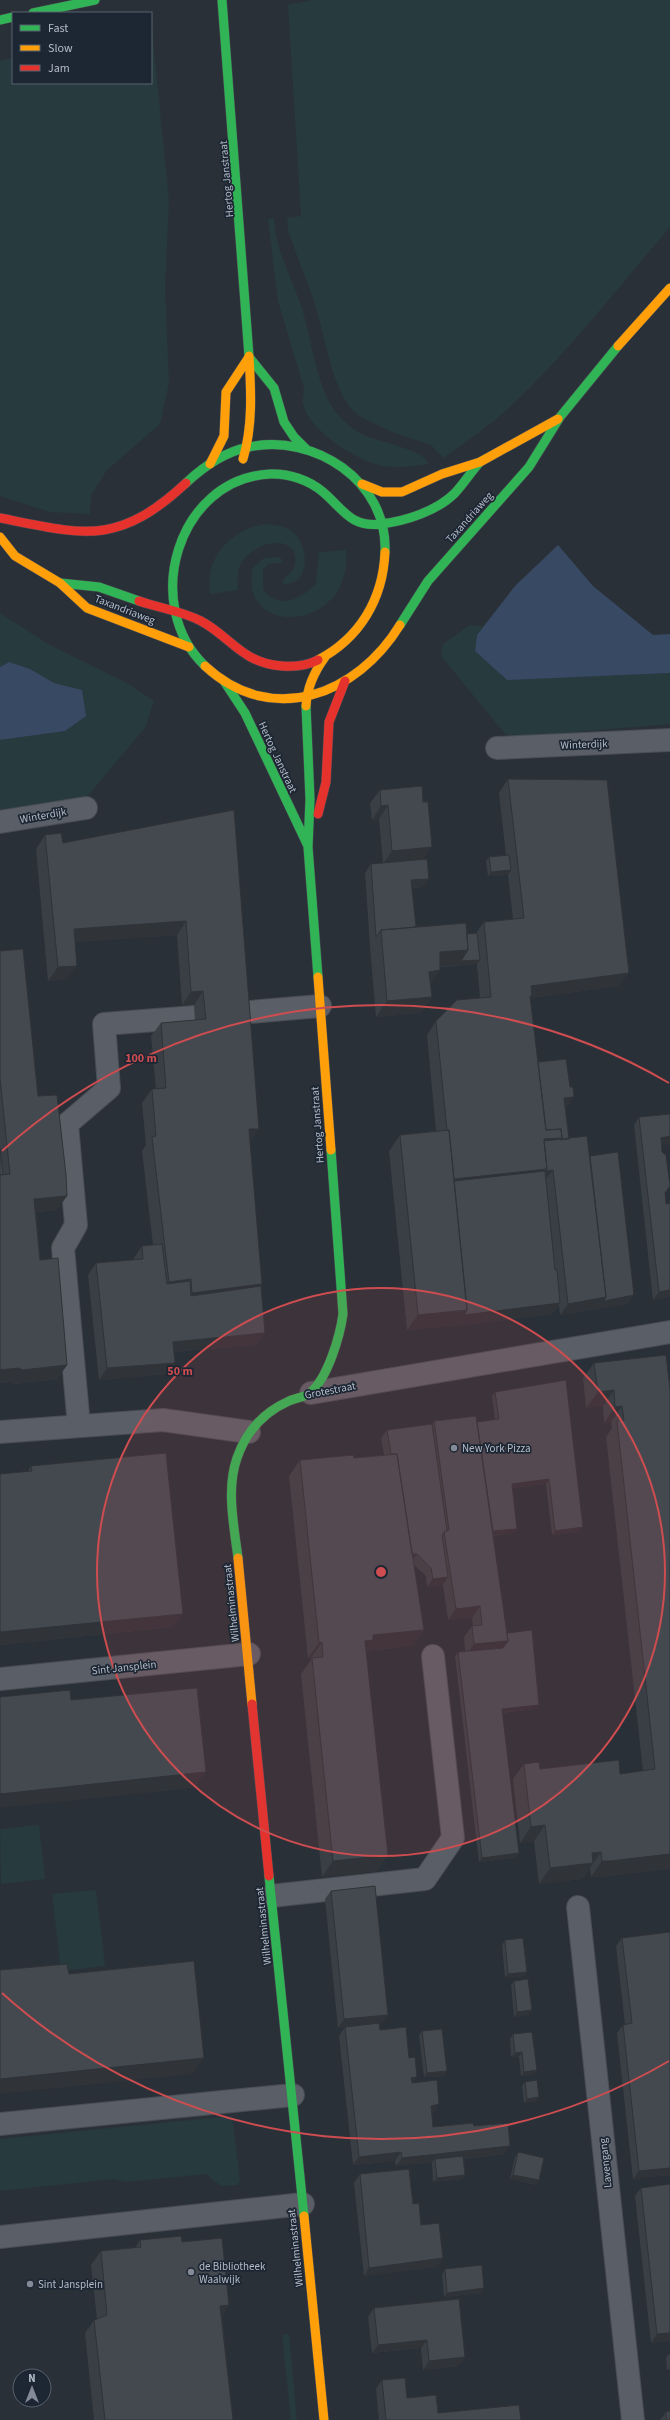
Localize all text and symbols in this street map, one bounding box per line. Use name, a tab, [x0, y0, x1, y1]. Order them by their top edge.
legend	[12, 12, 152, 84]
text: Fast	[48, 20, 68, 37]
text: Slow	[48, 40, 73, 57]
text: Jam	[48, 60, 70, 77]
street label: Hertog Janstraat	[216, 140, 237, 218]
street label: Taxandriaweg	[442, 488, 497, 546]
street label: Taxandriaweg	[92, 591, 158, 628]
street label: Hertog Janstraat	[255, 719, 301, 795]
street label: Winterdijk	[560, 736, 608, 753]
street label: Winterdijk	[19, 804, 68, 827]
text: 100 m	[125, 1050, 157, 1067]
street label: Hertog Janstraat	[307, 1086, 328, 1164]
text: 50 m	[167, 1363, 193, 1380]
street label: Grotestraat	[303, 1378, 357, 1403]
place label: New York Pizza	[462, 1441, 531, 1456]
marker: New York Pizza	[449, 1443, 459, 1453]
street label: Wilhelminastraat	[220, 1563, 243, 1643]
centre of rings	[374, 1565, 388, 1579]
street label: Sint Jansplein	[91, 1657, 157, 1678]
street label: Wilhelminastraat	[252, 1886, 275, 1966]
street label: Lavengang	[595, 2137, 616, 2189]
street label: Wilhelminastraat	[284, 2208, 307, 2288]
place label: de Bibliotheek Waalwijk	[199, 2259, 266, 2287]
marker: de Bibliotheek Waalwijk	[186, 2267, 196, 2277]
place label: Sint Jansplein	[38, 2277, 103, 2292]
marker: Sint Jansplein	[25, 2279, 35, 2289]
north arrow	[12, 2368, 52, 2408]
text: N	[28, 2371, 36, 2386]

